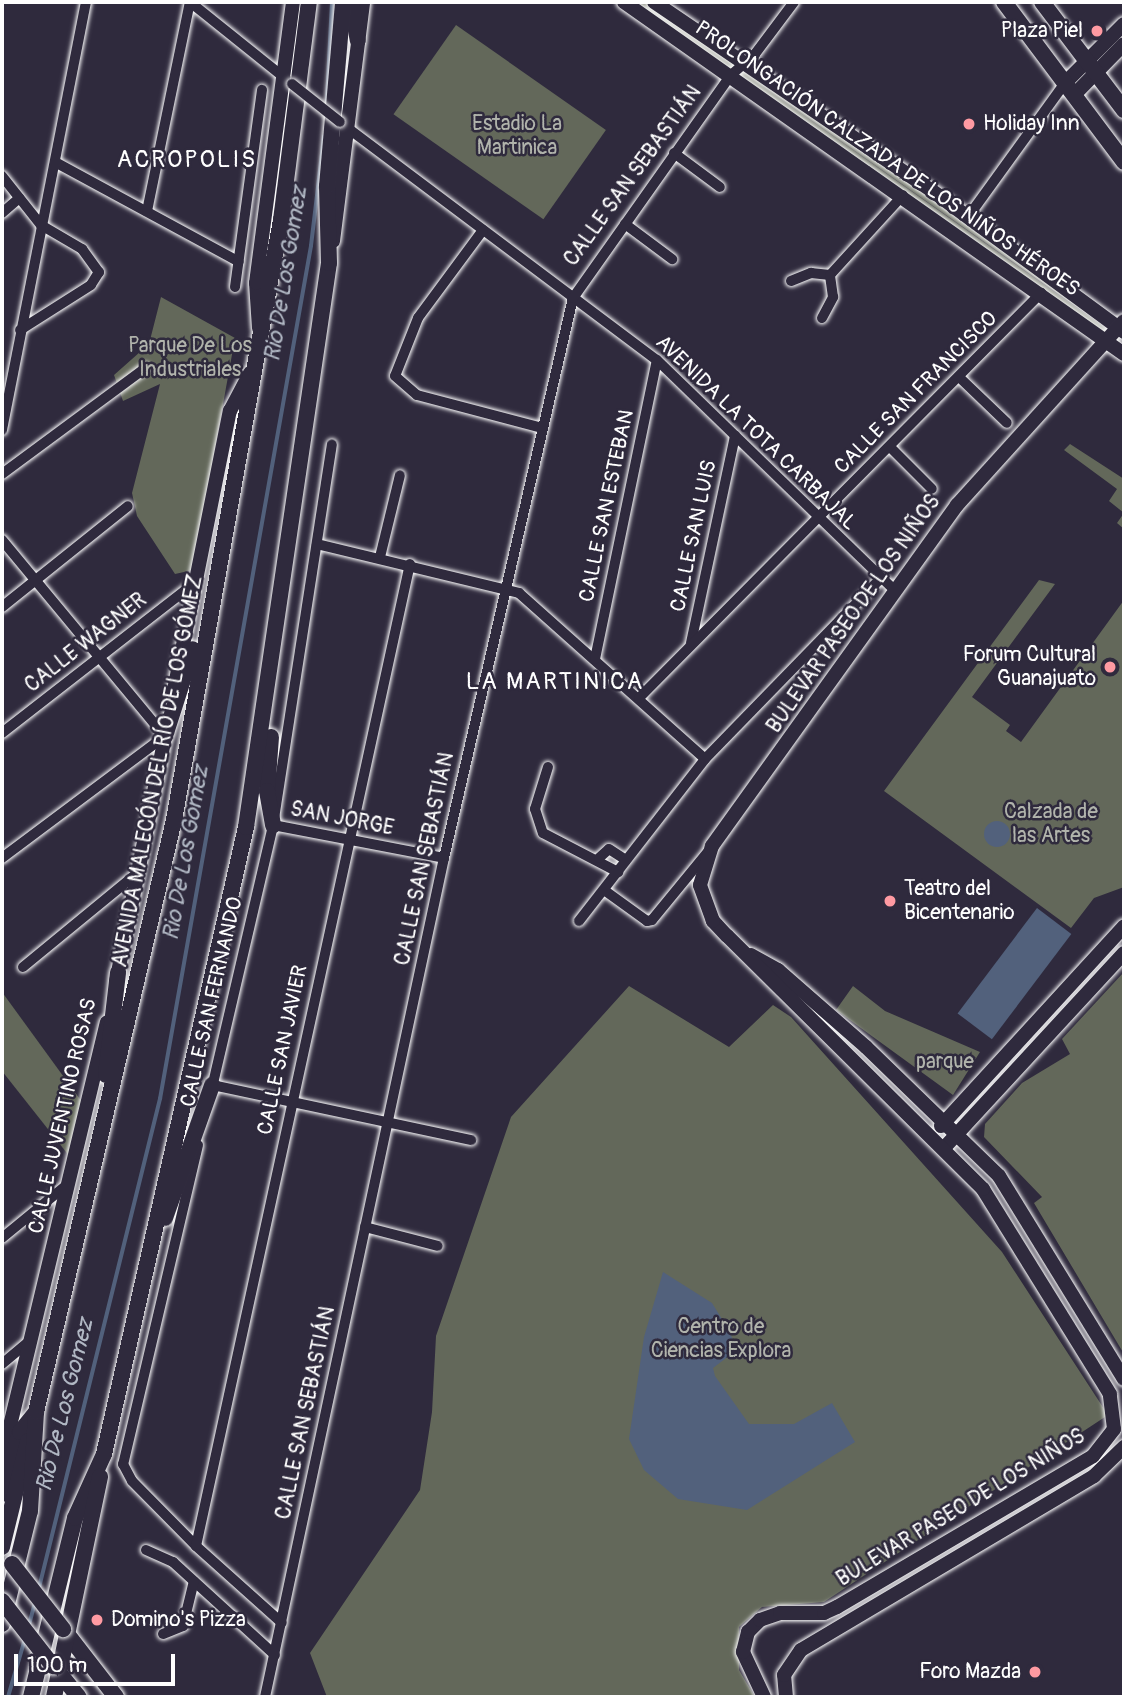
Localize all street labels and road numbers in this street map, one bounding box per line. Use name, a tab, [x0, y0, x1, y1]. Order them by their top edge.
street label: PROLONGACIÓN CALZADA DE LOS NIÑOS HÉROES	[690, 16, 1084, 302]
street label: CALLE SAN SEBASTIÁN	[559, 81, 707, 271]
street label: CALLE SAN FRANCISCO	[829, 306, 1003, 480]
street label: AVENIDA LA TOTA CARBAJAL	[650, 330, 862, 536]
street label: CALLE SAN ESTEBAN	[574, 408, 640, 604]
street label: CALLE SAN LUIS	[666, 458, 722, 614]
street label: BULEVAR PASEO DE LOS NIÑOS	[762, 490, 946, 738]
street label: AVENIDA MALECÓN DEL RÍO DE LOS GÓMEZ	[108, 573, 208, 969]
street label: CALLE WAGNER	[20, 588, 152, 698]
street label: CALLE SAN SEBASTIÁN	[390, 750, 460, 968]
street label: SAN JORGE	[288, 797, 396, 841]
street label: CALLE SAN FERNANDO	[176, 895, 248, 1109]
street label: CALLE SAN JAVIER	[253, 963, 313, 1137]
street label: CALLE JUVENTINO ROSAS	[24, 996, 102, 1236]
street label: CALLE SAN SEBASTIÁN	[271, 1304, 341, 1522]
street label: BULEVAR PASEO DE LOS NIÑOS	[832, 1424, 1090, 1592]

